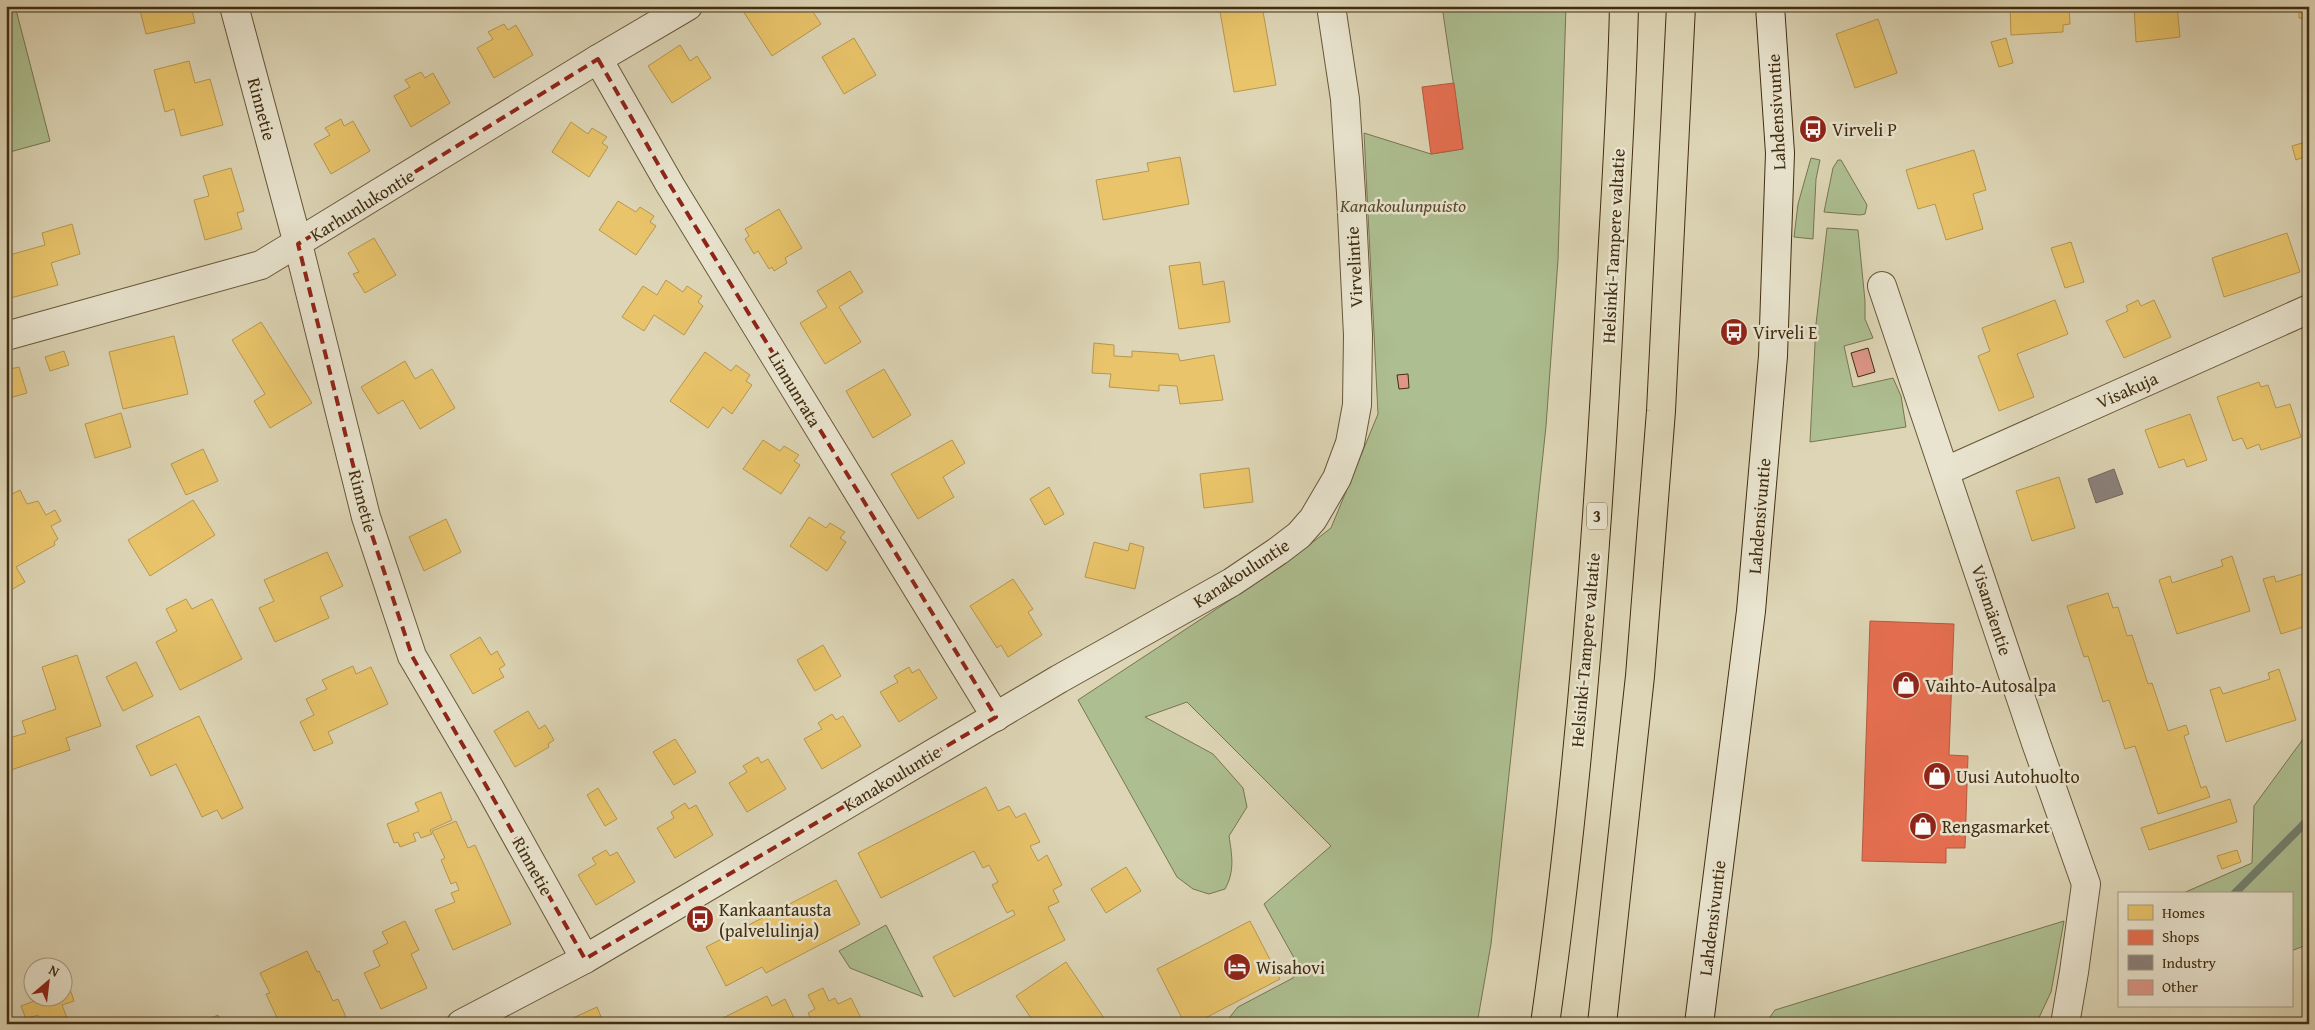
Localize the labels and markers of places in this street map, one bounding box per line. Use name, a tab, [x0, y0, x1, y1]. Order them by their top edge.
bus stop icon: Virveli P	[1798, 114, 1828, 144]
place label: Virveli P	[1832, 116, 1897, 143]
bus stop icon: Virveli E	[1719, 317, 1749, 347]
place label: Virveli E	[1753, 319, 1817, 346]
shop icon: Vaihto-Autosalpa	[1891, 670, 1921, 700]
place label: Vaihto-Autosalpa	[1925, 672, 2057, 699]
shop icon: Uusi Autohuolto	[1922, 761, 1952, 791]
place label: Uusi Autohuolto	[1956, 763, 2080, 790]
shop icon: Rengasmarket	[1908, 811, 1938, 841]
place label: Rengasmarket	[1942, 813, 2050, 840]
place label: Kankaantausta (palvelulinja)	[719, 896, 832, 944]
bus stop icon: Kankaantausta (palvelulinja)	[685, 904, 715, 934]
hotel icon: Wisahovi	[1222, 952, 1252, 982]
place label: Wisahovi	[1256, 954, 1325, 981]

